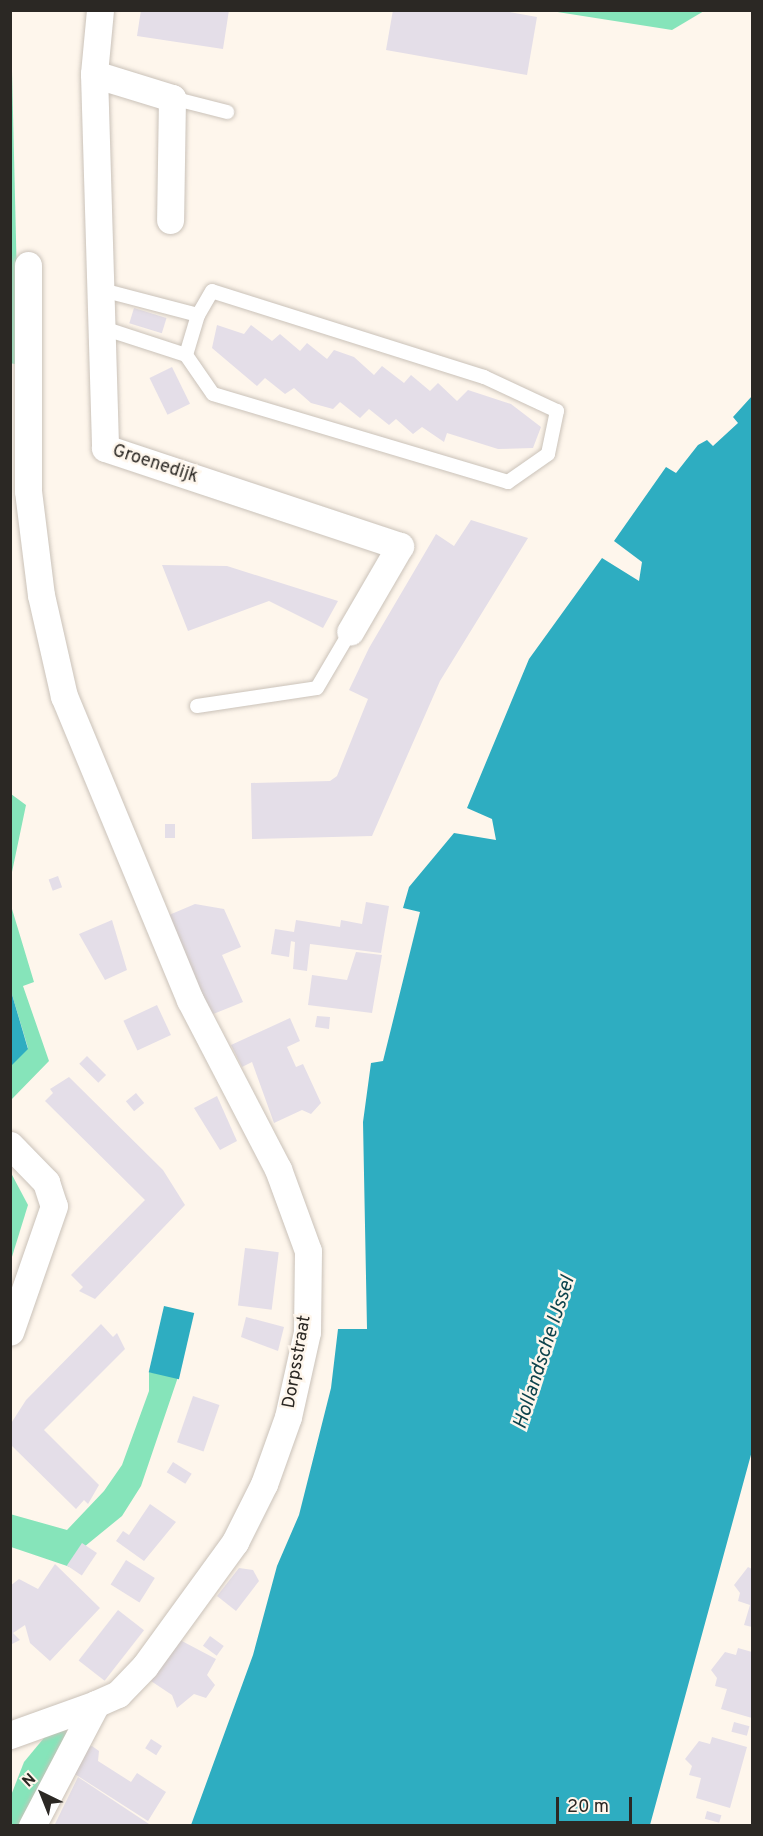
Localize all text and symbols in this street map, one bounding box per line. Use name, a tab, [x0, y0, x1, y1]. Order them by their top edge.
street label: Groenedijk	[109, 441, 201, 489]
water label: Hollandsche IJssel	[509, 1274, 581, 1432]
street label: Dorpsstraat	[279, 1314, 317, 1410]
north arrow	[12, 1764, 72, 1824]
text: N	[19, 1770, 41, 1792]
scale bar	[559, 1785, 636, 1823]
text: 20 m	[567, 1796, 609, 1819]

